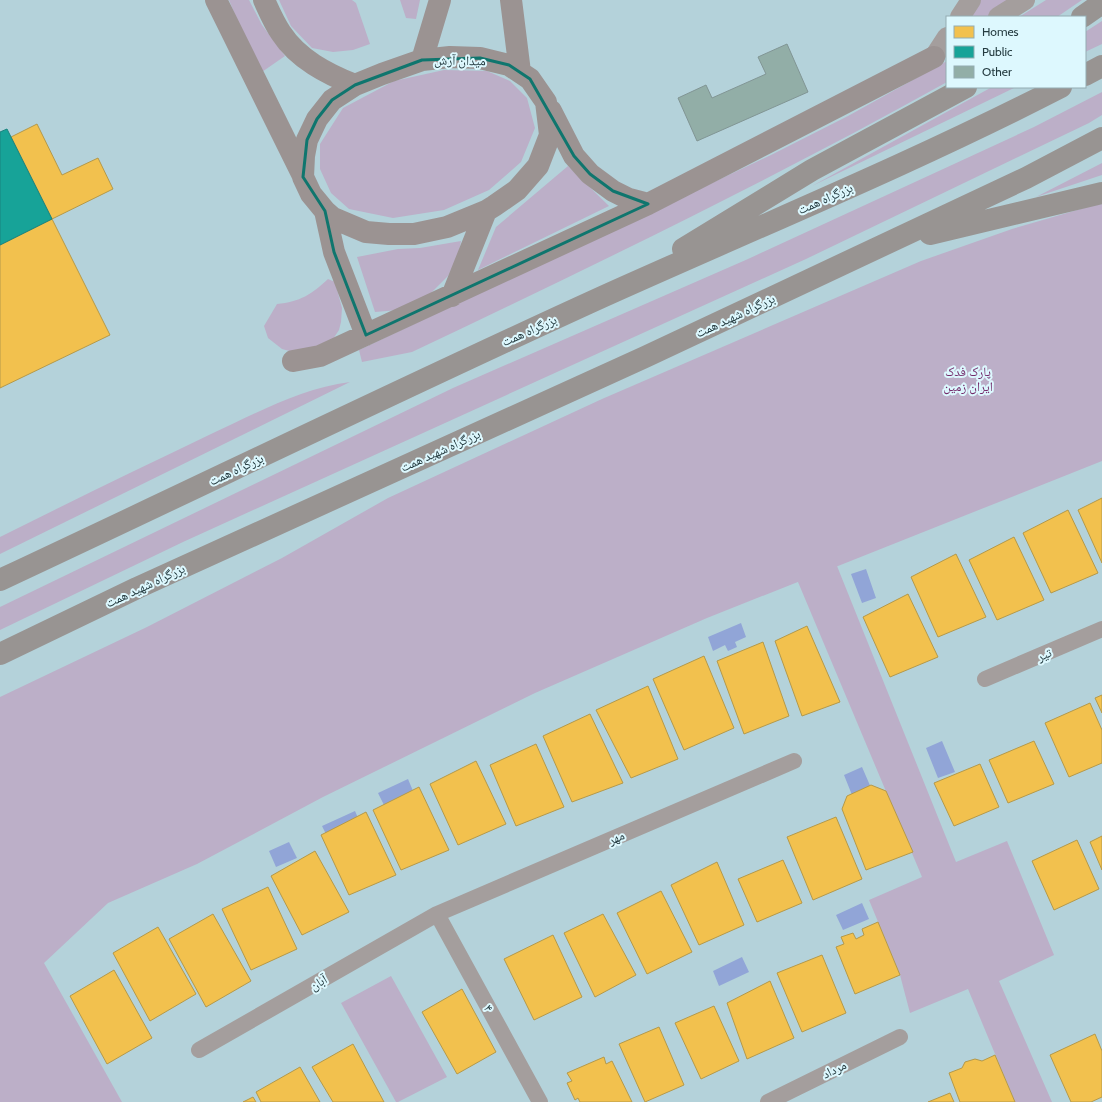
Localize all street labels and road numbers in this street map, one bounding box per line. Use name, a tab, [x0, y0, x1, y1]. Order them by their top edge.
street label: میدان آرش	[434, 52, 486, 69]
street label: بزرگراه همت	[795, 179, 855, 218]
street label: بزرگراه شهید همت	[693, 290, 778, 341]
street label: بزرگراه همت	[499, 311, 559, 350]
street label: بزرگراه شهید همت	[398, 425, 483, 476]
street label: بزرگراه همت	[206, 449, 266, 490]
street label: بزرگراه شهید همت	[103, 560, 188, 611]
street label: تیر	[1033, 644, 1054, 665]
street label: مهر	[605, 826, 627, 849]
street label: آبان	[306, 970, 331, 994]
street label: ۴	[481, 1002, 497, 1015]
street label: مرداد	[819, 1056, 849, 1083]

